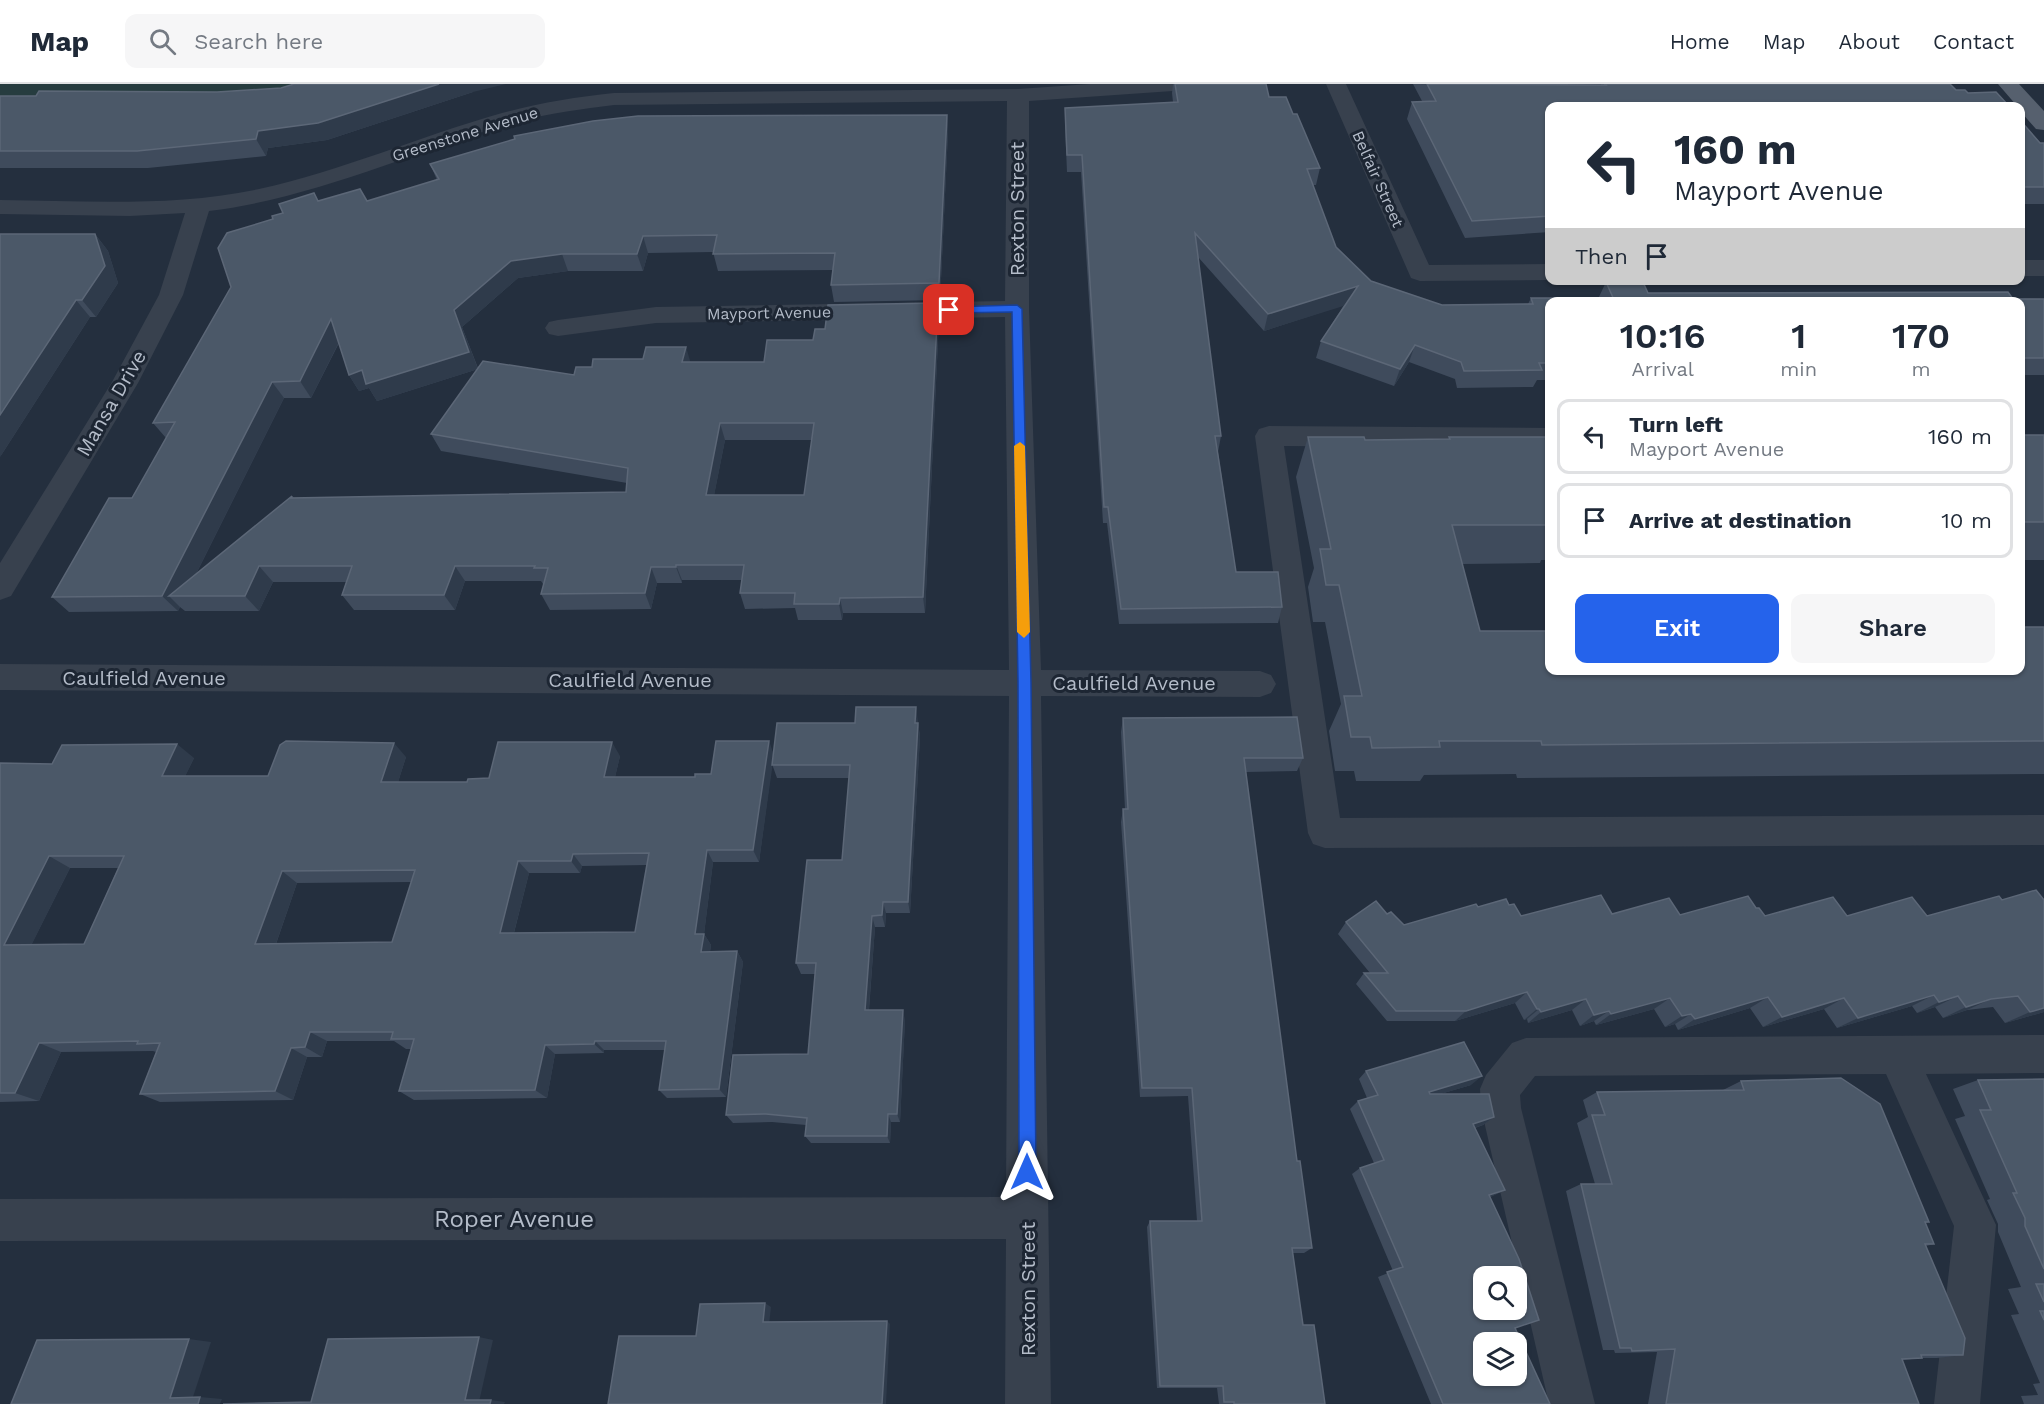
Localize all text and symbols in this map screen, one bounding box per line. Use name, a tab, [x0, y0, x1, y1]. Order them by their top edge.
search box	[125, 14, 545, 68]
text: Map	[30, 25, 89, 58]
icon: search	[146, 25, 179, 58]
text: Search here	[194, 29, 323, 54]
text: Home	[1670, 29, 1730, 54]
text: Map	[1763, 29, 1806, 54]
text: About	[1839, 29, 1900, 54]
text: Contact	[1933, 29, 2014, 54]
street label: Greenstone Avenue	[390, 103, 540, 165]
text: 160 m	[1674, 125, 1797, 174]
icon: left	[1575, 126, 1653, 204]
street label: Belfair Street	[1348, 128, 1408, 230]
street label: Rexton Street	[1005, 141, 1029, 276]
text: Mayport Avenue	[1674, 175, 1884, 207]
icon: arrive	[1640, 240, 1673, 273]
text: Then	[1575, 244, 1628, 269]
pin	[923, 284, 974, 335]
icon: arrive	[932, 293, 965, 326]
street label: Mayport Avenue	[707, 302, 831, 324]
text: 10:16	[1620, 315, 1706, 357]
text: 1	[1791, 315, 1806, 357]
text: 170	[1892, 315, 1950, 357]
street label: Mansa Drive	[71, 346, 151, 460]
text: Arrival	[1631, 357, 1694, 381]
text: min	[1780, 357, 1817, 381]
text: m	[1911, 357, 1931, 381]
text: Turn left	[1629, 412, 1723, 437]
icon: left	[1578, 420, 1611, 453]
text: 160 m	[1928, 424, 1992, 449]
text: Mayport Avenue	[1629, 437, 1784, 461]
icon: arrive	[1578, 504, 1611, 537]
text: Arrive at destination	[1629, 508, 1852, 533]
text: 10 m	[1941, 508, 1992, 533]
button: Exit	[1575, 594, 1779, 663]
button: Share	[1791, 594, 1995, 663]
street label: Caulfield Avenue	[62, 666, 226, 690]
street label: Caulfield Avenue	[548, 668, 712, 692]
street label: Caulfield Avenue	[1052, 671, 1216, 695]
position arrow	[995, 1140, 1059, 1204]
street label: Roper Avenue	[434, 1205, 594, 1233]
street label: Rexton Street	[1016, 1221, 1040, 1356]
map controls	[1473, 1266, 1527, 1386]
button: search	[1473, 1266, 1527, 1320]
button: layers	[1473, 1332, 1527, 1386]

